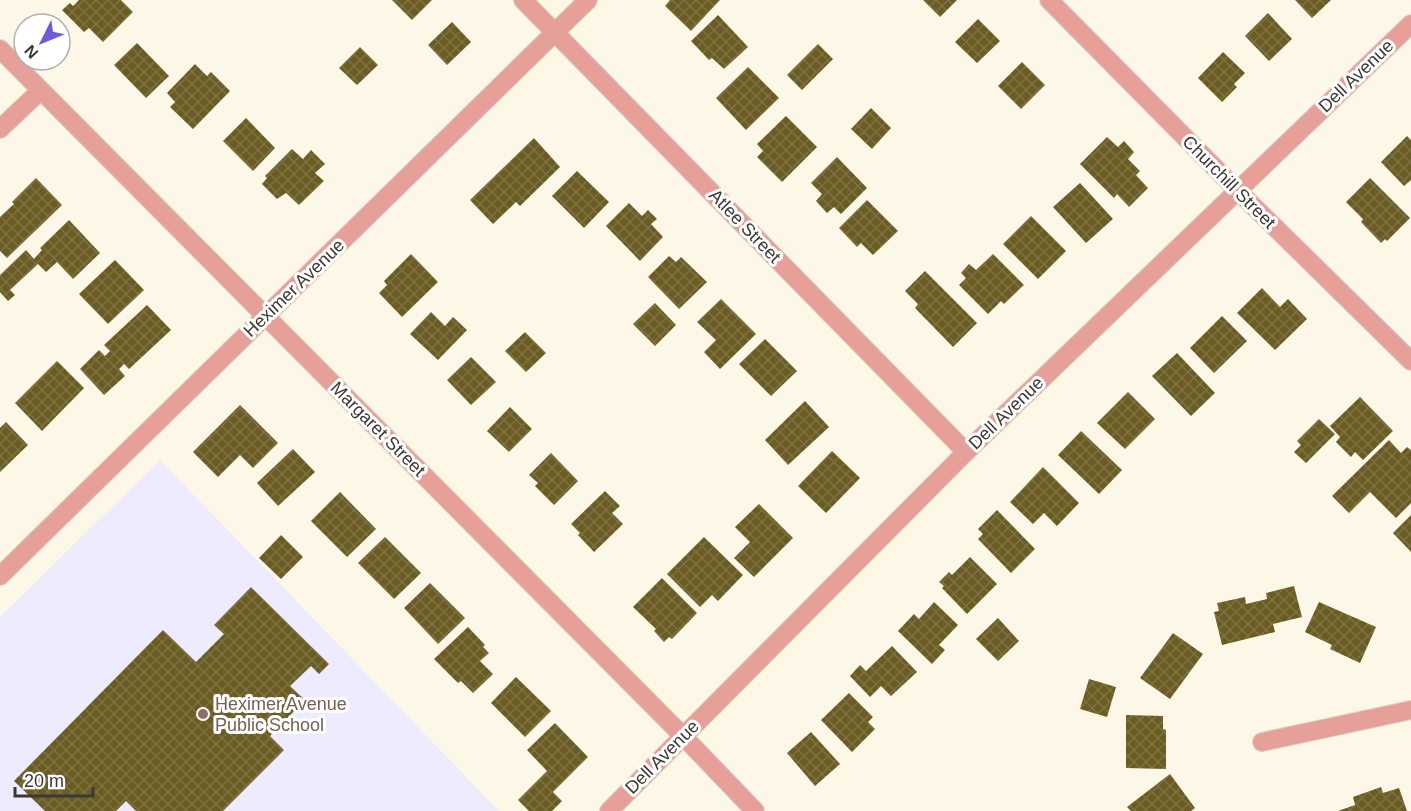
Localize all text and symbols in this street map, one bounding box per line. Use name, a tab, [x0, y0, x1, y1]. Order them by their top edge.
north arrow	[12, 12, 72, 72]
street label: Dell Avenue	[1315, 36, 1397, 116]
text: N	[21, 42, 42, 62]
street label: Churchill Street	[1178, 131, 1280, 233]
street label: Atlee Street	[705, 185, 785, 267]
street label: Heximer Avenue	[240, 235, 348, 341]
street label: Dell Avenue	[965, 373, 1047, 453]
street label: Margaret Street	[327, 378, 429, 480]
place label: Heximer Avenue Public School	[215, 694, 347, 735]
marker: Heximer Avenue Public School	[196, 707, 210, 721]
street label: Dell Avenue	[621, 716, 703, 798]
scale bar	[15, 760, 93, 798]
text: 20 m	[24, 771, 64, 791]

